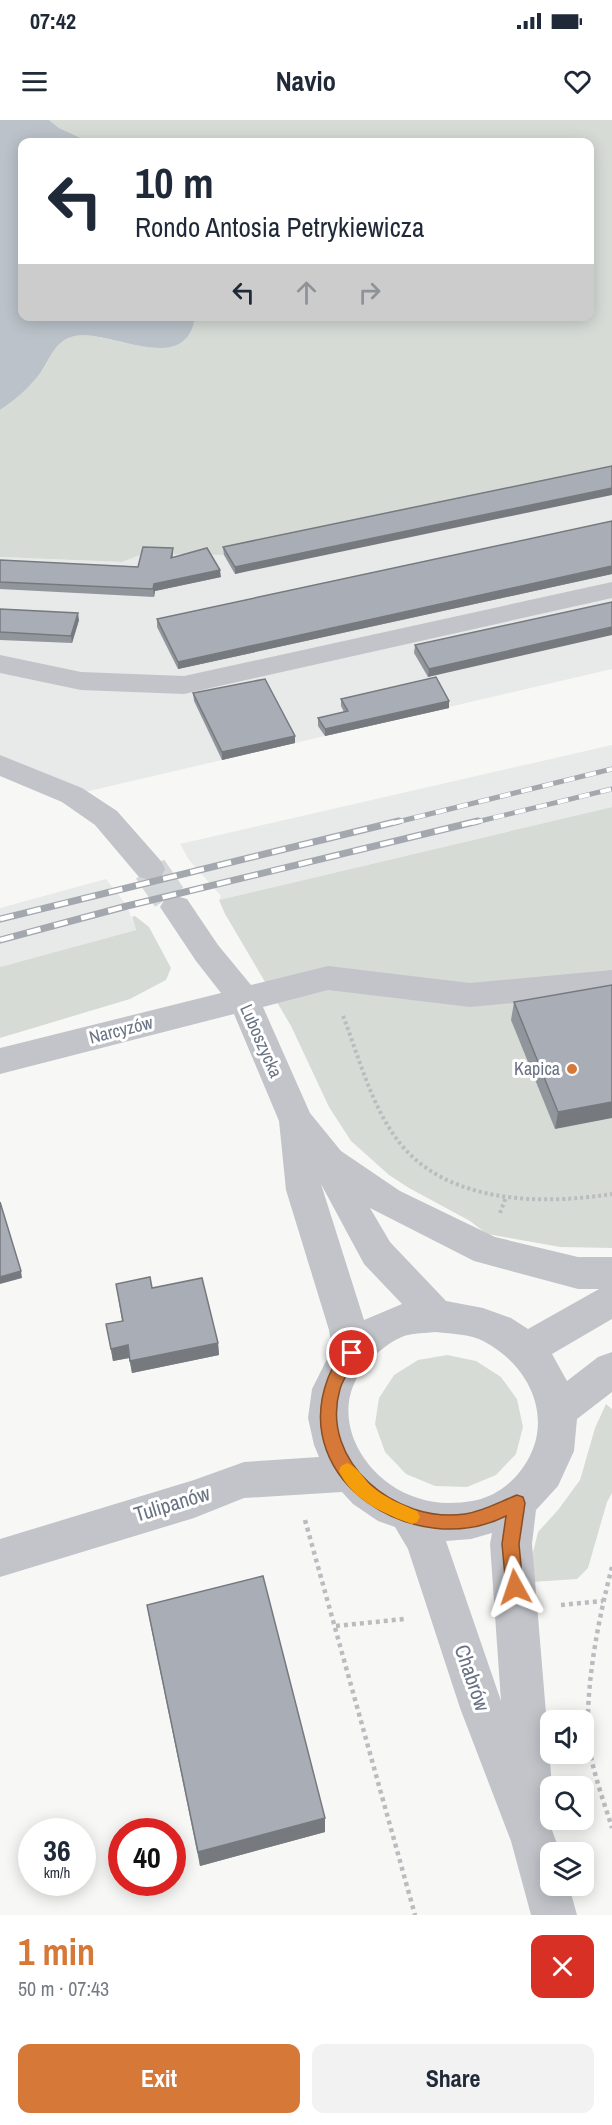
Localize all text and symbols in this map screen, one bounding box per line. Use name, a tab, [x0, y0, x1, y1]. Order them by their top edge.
text: 07:42	[30, 6, 76, 36]
text: Navio	[276, 63, 336, 99]
icon: menu	[18, 65, 51, 98]
icon: heart	[561, 65, 594, 98]
text: 10 m	[135, 155, 214, 211]
icon: left	[36, 162, 114, 240]
text: Rondo Antosia Petrykiewicza	[135, 209, 424, 245]
icon: left	[227, 276, 260, 309]
icon: ahead	[290, 276, 323, 309]
icon: right	[353, 276, 386, 309]
street label: Luboszycka	[234, 1000, 289, 1081]
street label: Narcyzów	[86, 1009, 156, 1049]
place label: Kapica	[514, 1056, 560, 1081]
marker: Kapica	[565, 1062, 579, 1076]
pin	[326, 1327, 377, 1378]
icon: arrive	[335, 1336, 368, 1369]
street label: Tulipanów	[130, 1478, 214, 1529]
position arrow	[483, 1555, 547, 1619]
street label: Chabrów	[448, 1641, 498, 1716]
map controls	[540, 1710, 594, 1896]
button: sound	[540, 1710, 594, 1764]
button: search	[540, 1776, 594, 1830]
speed limit sign: 40	[108, 1818, 186, 1896]
text: 36	[43, 1830, 71, 1870]
button: layers	[540, 1842, 594, 1896]
text: km/h	[44, 1862, 70, 1883]
text: 1 min	[18, 1928, 95, 1976]
button: close	[531, 1935, 594, 1998]
text: 50 m · 07:43	[18, 1975, 109, 2002]
button: Exit	[18, 2044, 300, 2113]
button: Share	[312, 2044, 594, 2113]

